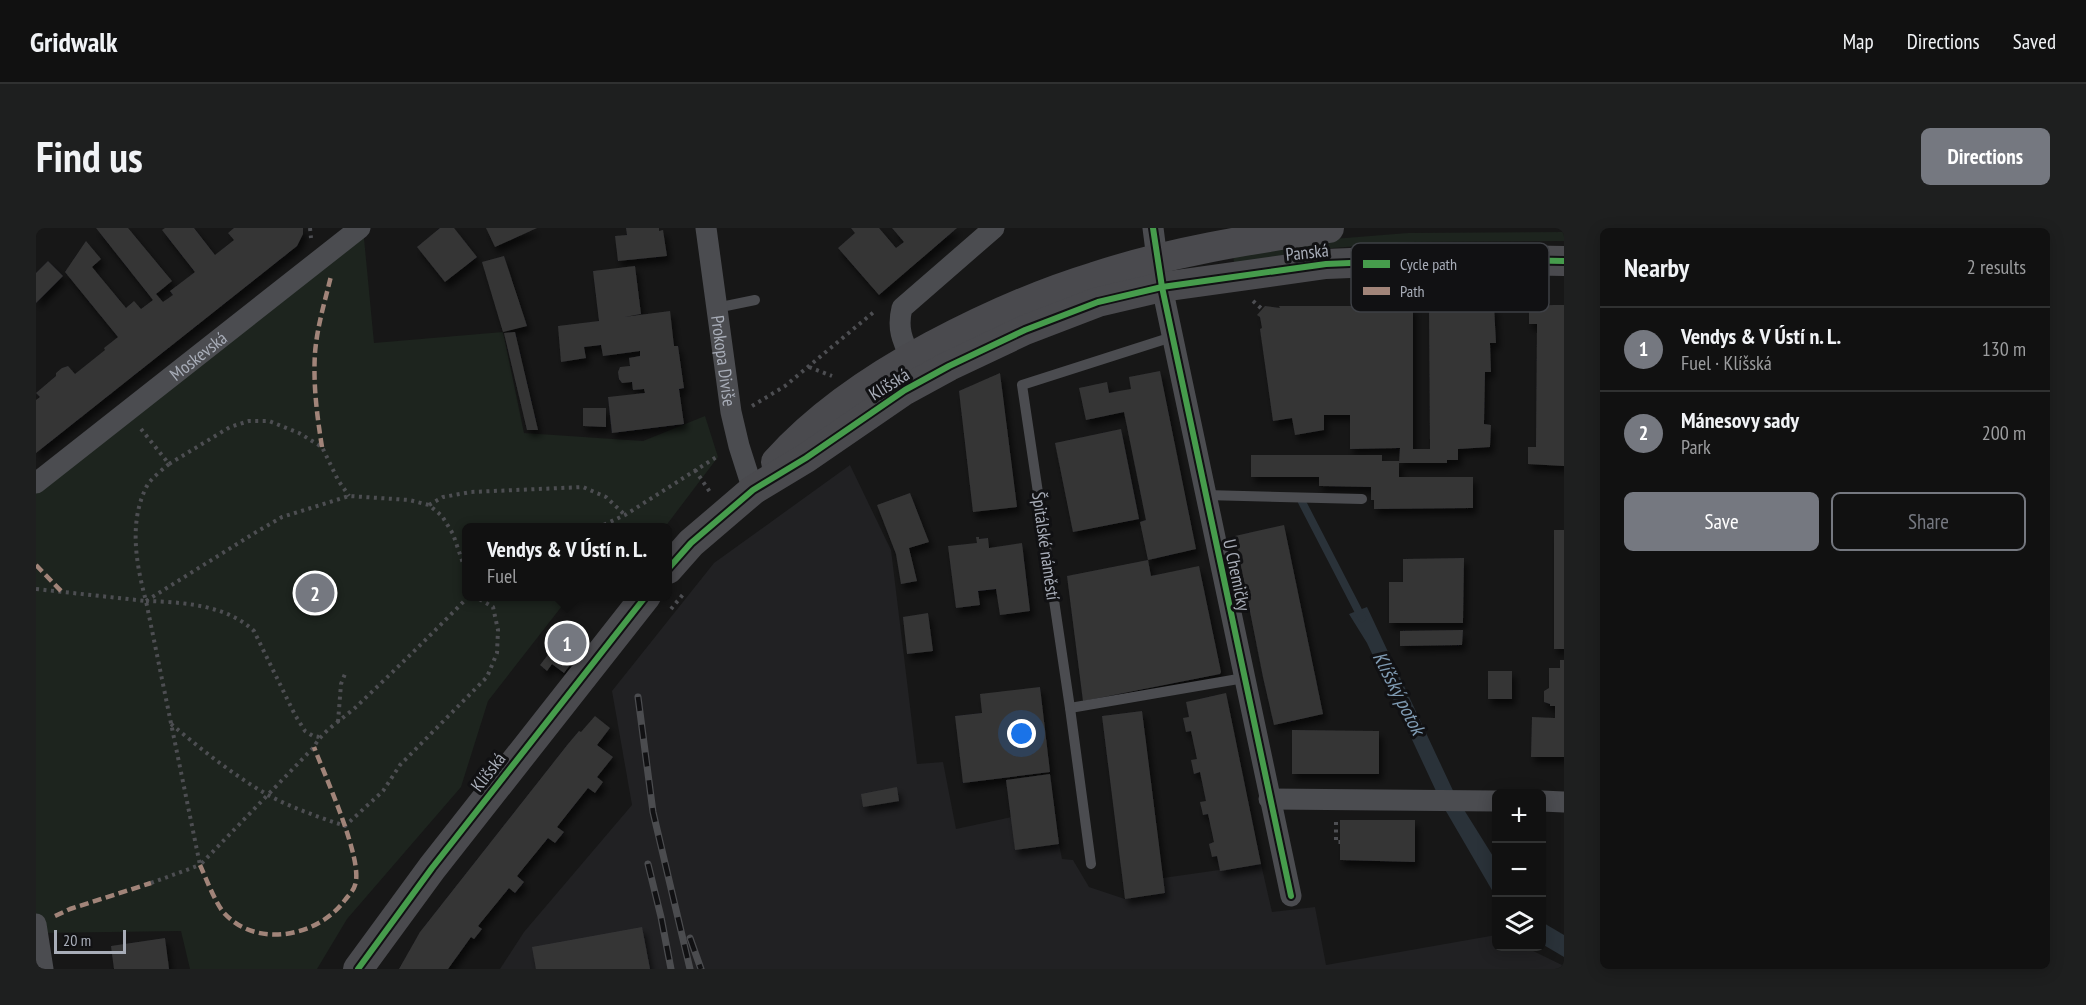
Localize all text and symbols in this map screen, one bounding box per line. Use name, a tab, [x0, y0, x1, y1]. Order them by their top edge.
text: Gridwalk	[30, 23, 118, 60]
text: Map	[1843, 28, 1874, 55]
text: Directions	[1907, 28, 1980, 55]
text: Saved	[2013, 28, 2056, 55]
button: Directions	[1921, 128, 2050, 185]
text: Find us	[36, 129, 143, 184]
street label: Panská	[1284, 238, 1330, 266]
legend	[1351, 243, 1549, 312]
text: Nearby	[1624, 251, 1689, 284]
text: Cycle path	[1400, 254, 1457, 274]
text: 2 results	[1967, 254, 2026, 280]
text: Path	[1400, 281, 1425, 301]
street label: Prokopa Diviše	[706, 314, 742, 408]
text: Vendys & V Ústí n. L.	[1681, 322, 1841, 350]
street label: Moskevská	[165, 326, 231, 385]
text: 1	[1639, 336, 1648, 362]
text: 130 m	[1982, 336, 2026, 362]
text: Fuel · Klíšská	[1681, 350, 1772, 376]
street label: Klíšská	[865, 363, 913, 405]
text: Mánesovy sady	[1681, 406, 1799, 434]
text: 2	[1639, 420, 1648, 446]
text: 200 m	[1982, 420, 2026, 446]
text: Park	[1681, 434, 1711, 460]
street label: Špitálské náměstí	[1027, 490, 1065, 602]
button: Save	[1624, 492, 1819, 551]
button: Share	[1831, 492, 2026, 551]
popup	[462, 523, 672, 601]
text: Vendys & V Ústí n. L.	[487, 535, 647, 563]
street label: U Chemičky	[1218, 537, 1256, 613]
text: Fuel	[487, 563, 517, 589]
pin: 2	[296, 570, 334, 616]
pin: 1	[548, 620, 586, 666]
water label: Klíšský potok	[1367, 647, 1432, 741]
your location	[1007, 719, 1036, 748]
street label: Klíšská	[466, 748, 510, 796]
map controls	[1492, 789, 1546, 951]
button: +	[1492, 789, 1546, 843]
button: −	[1492, 843, 1546, 897]
button: layers	[1492, 897, 1546, 951]
scale bar	[54, 927, 126, 954]
text: 20 m	[63, 930, 91, 950]

